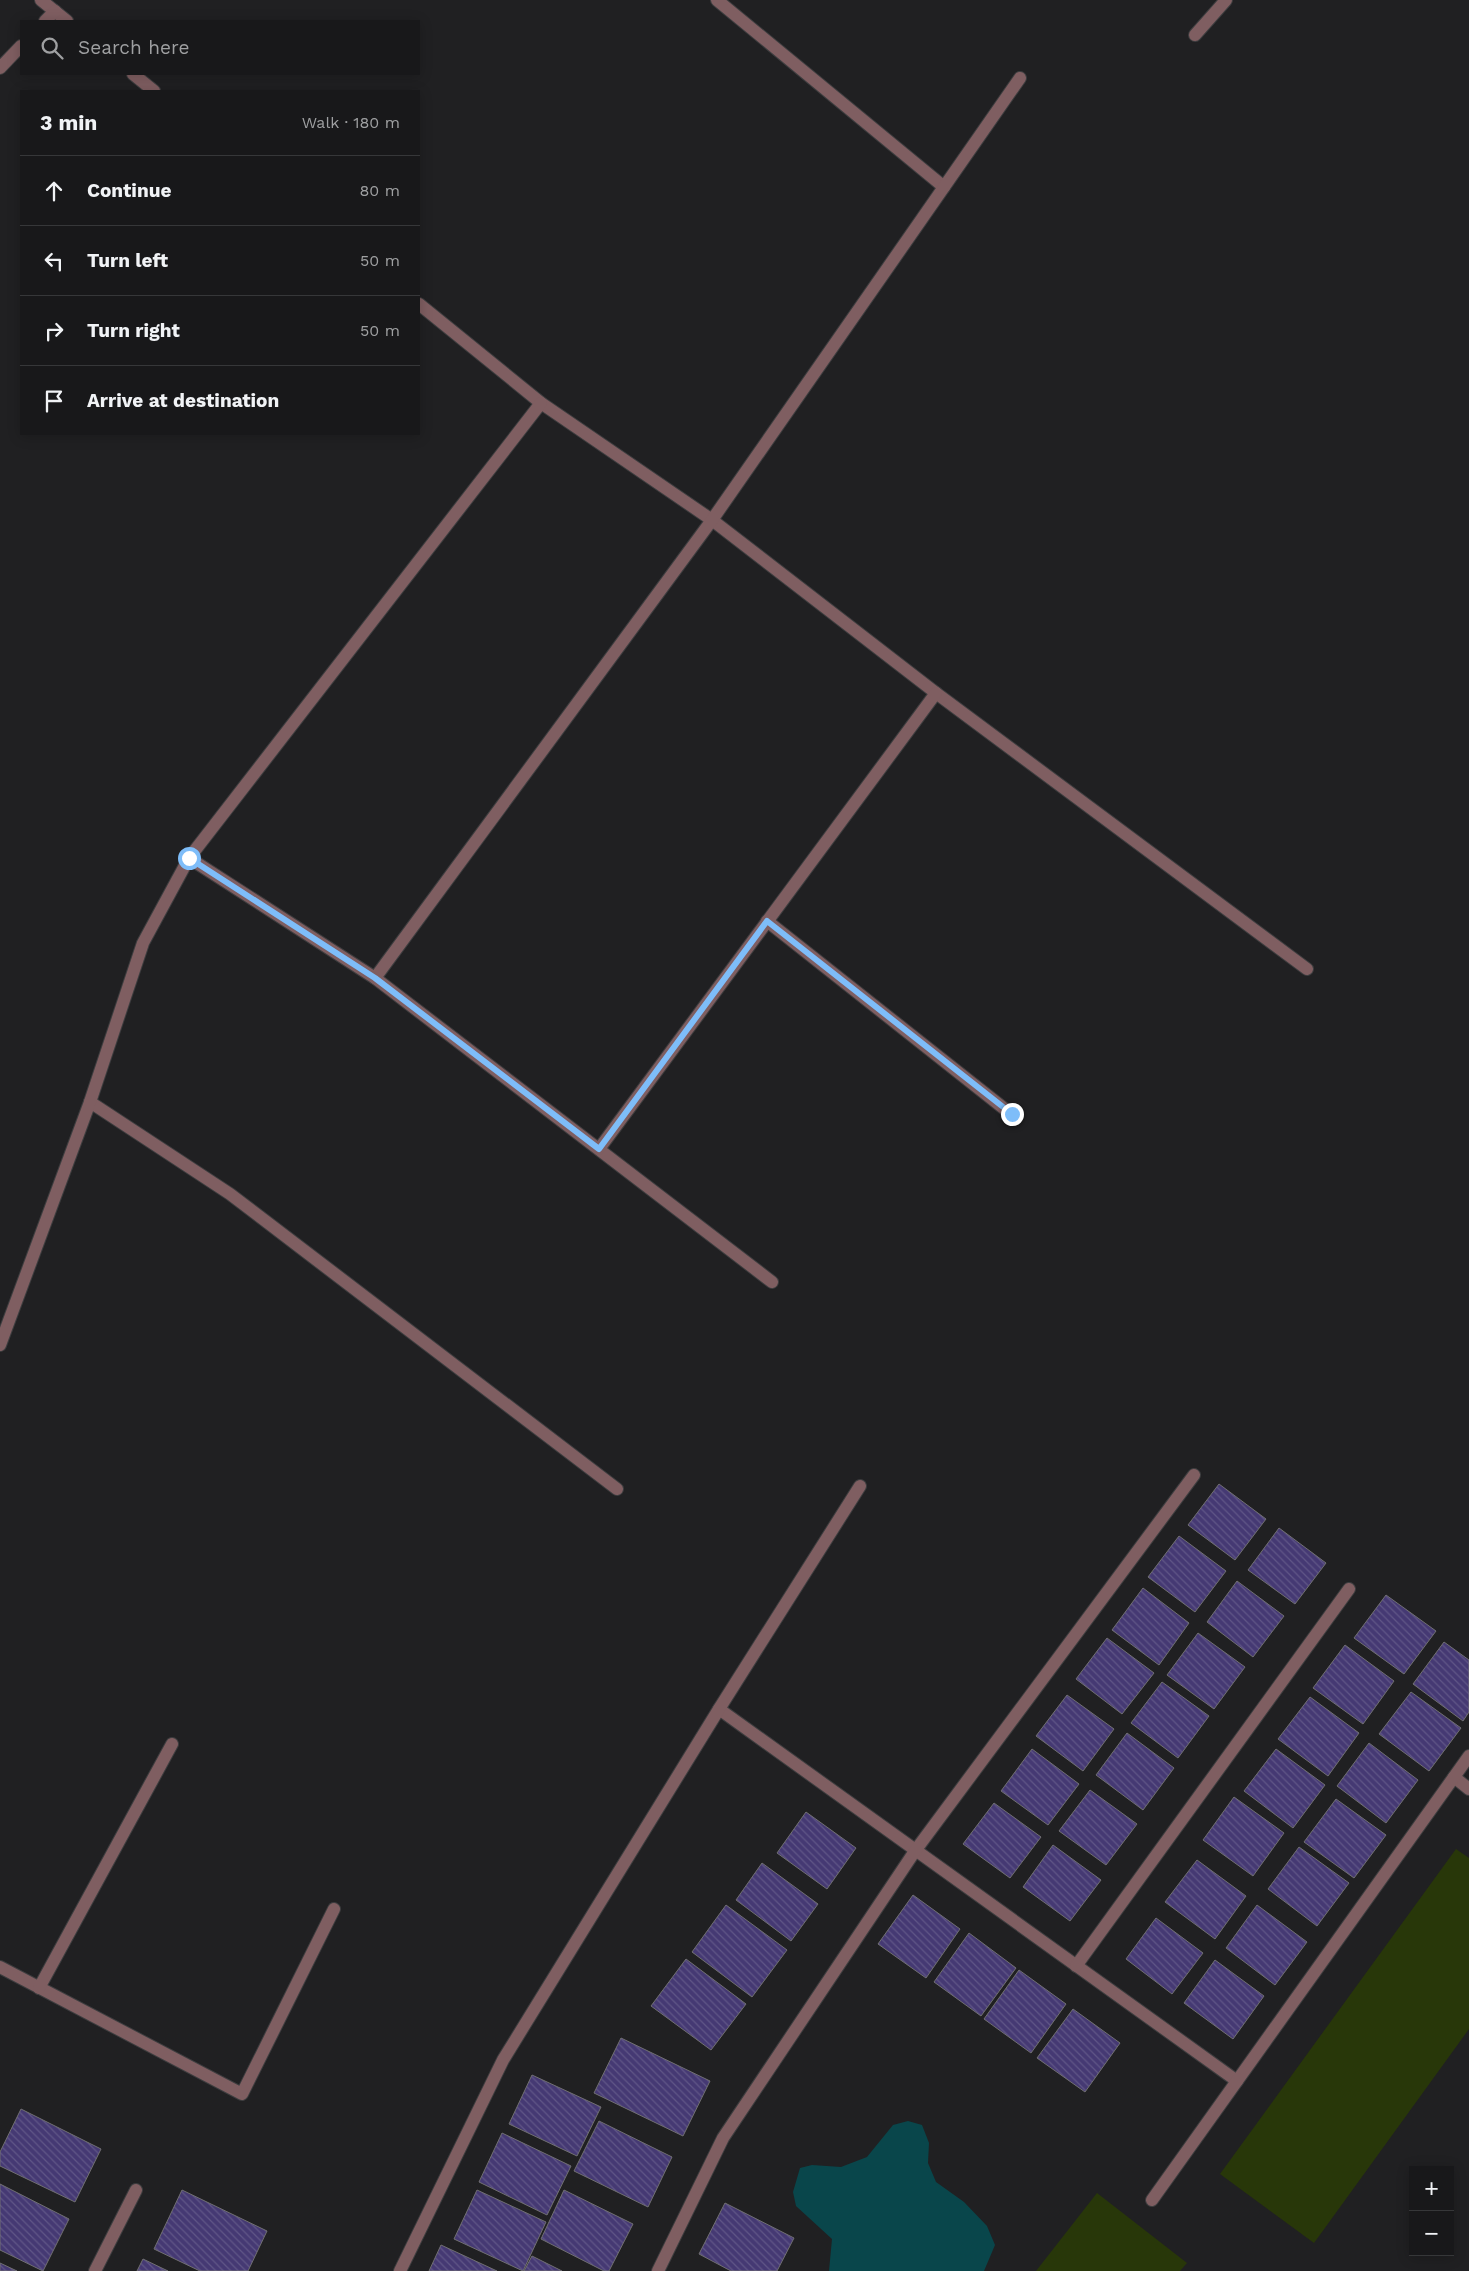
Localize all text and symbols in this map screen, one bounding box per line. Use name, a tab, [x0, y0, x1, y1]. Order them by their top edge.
search box	[20, 20, 420, 75]
icon: search	[38, 34, 66, 62]
text: Search here	[78, 36, 189, 59]
text: 3 min	[40, 110, 97, 135]
text: Walk · 180 m	[302, 113, 400, 132]
icon: ahead	[40, 177, 68, 205]
text: Continue	[87, 179, 171, 202]
text: 80 m	[359, 181, 400, 200]
icon: left	[40, 247, 68, 275]
text: Turn left	[87, 249, 168, 272]
text: 50 m	[360, 251, 400, 270]
icon: right	[40, 317, 68, 345]
text: Turn right	[87, 319, 180, 342]
text: 50 m	[360, 321, 400, 340]
icon: arrive	[40, 387, 68, 415]
text: Arrive at destination	[87, 389, 279, 412]
route start	[178, 847, 201, 870]
route end	[1001, 1103, 1024, 1126]
map controls	[1409, 2166, 1454, 2256]
button: +	[1409, 2166, 1454, 2211]
button: −	[1409, 2211, 1454, 2256]

